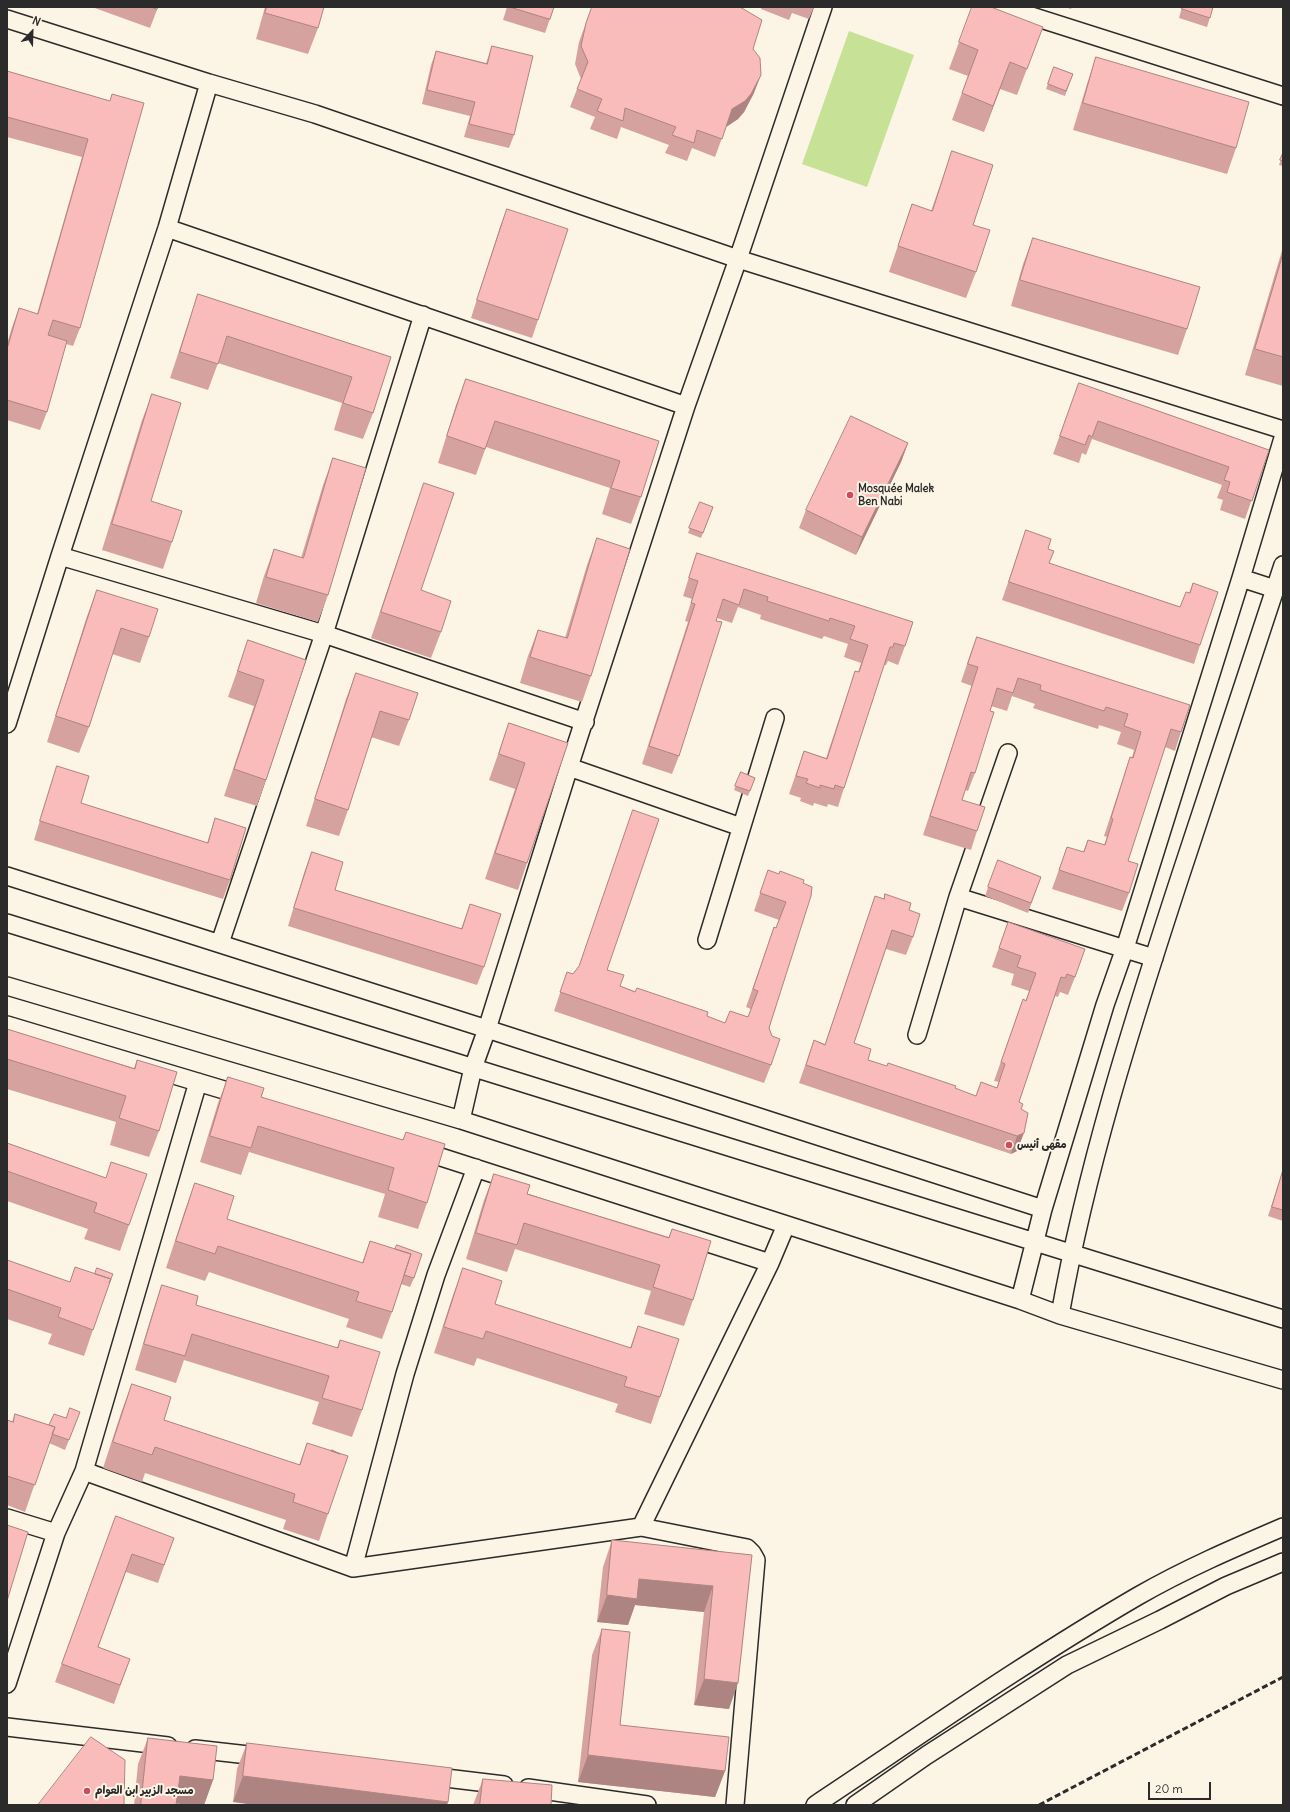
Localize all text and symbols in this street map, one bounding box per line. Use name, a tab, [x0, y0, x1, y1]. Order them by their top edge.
north arrow	[12, 12, 52, 52]
text: N	[30, 13, 43, 29]
place label: Mosquée Malek Ben Nabi	[858, 482, 934, 508]
marker: Mosquée Malek Ben Nabi	[845, 490, 855, 500]
place label: مقهى أنيس	[1017, 1138, 1067, 1152]
marker: مقهى أنيس	[1004, 1140, 1014, 1150]
scale bar	[1150, 1774, 1213, 1800]
text: 20 m	[1155, 1781, 1183, 1796]
place label: مسجد الزبير ابن العوام	[95, 1784, 194, 1798]
marker: مسجد الزبير ابن العوام	[82, 1786, 92, 1796]

